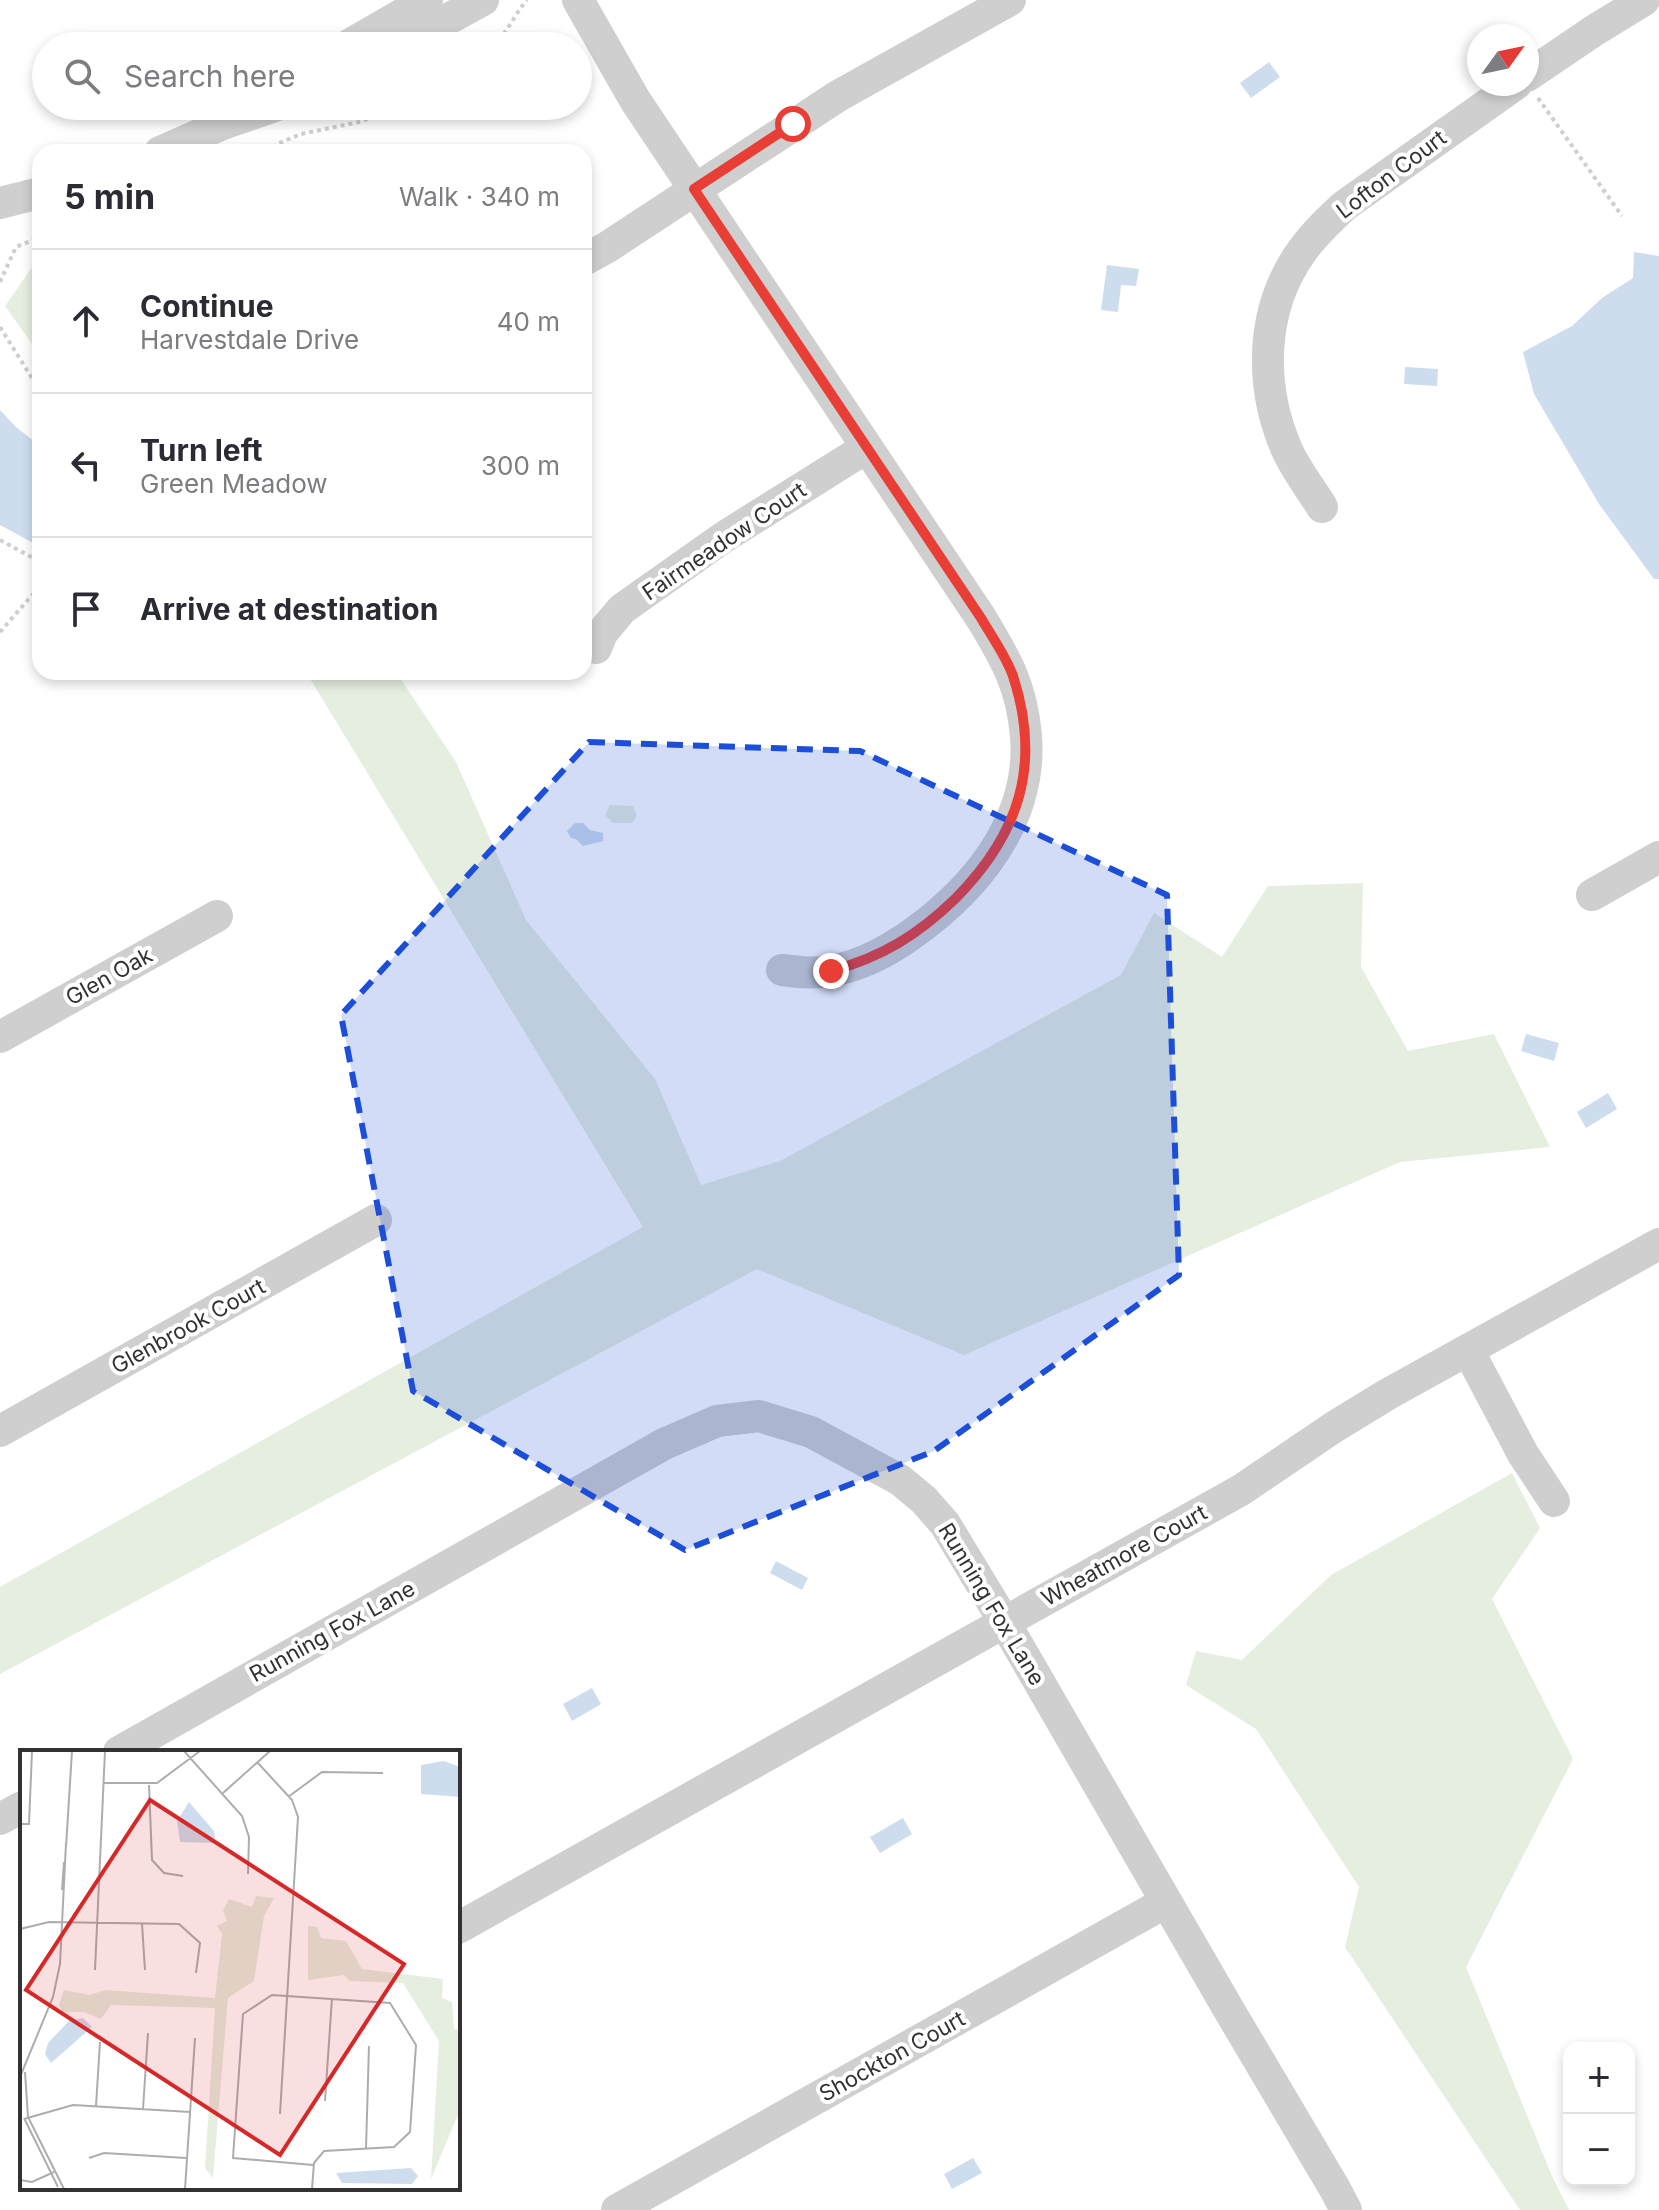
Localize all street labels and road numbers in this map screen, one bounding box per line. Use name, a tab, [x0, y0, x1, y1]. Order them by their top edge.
street label: Lofton Court	[1331, 124, 1451, 224]
street label: Fairmeadow Court	[637, 477, 811, 605]
street label: Glen Oak	[61, 942, 157, 1010]
street label: Glenbrook Court	[107, 1273, 269, 1379]
street label: Wheatmore Court	[1037, 1499, 1211, 1611]
street label: Running Fox Lane	[933, 1518, 1051, 1690]
street label: Running Fox Lane	[245, 1575, 419, 1687]
street label: Shockton Court	[815, 2005, 969, 2107]

